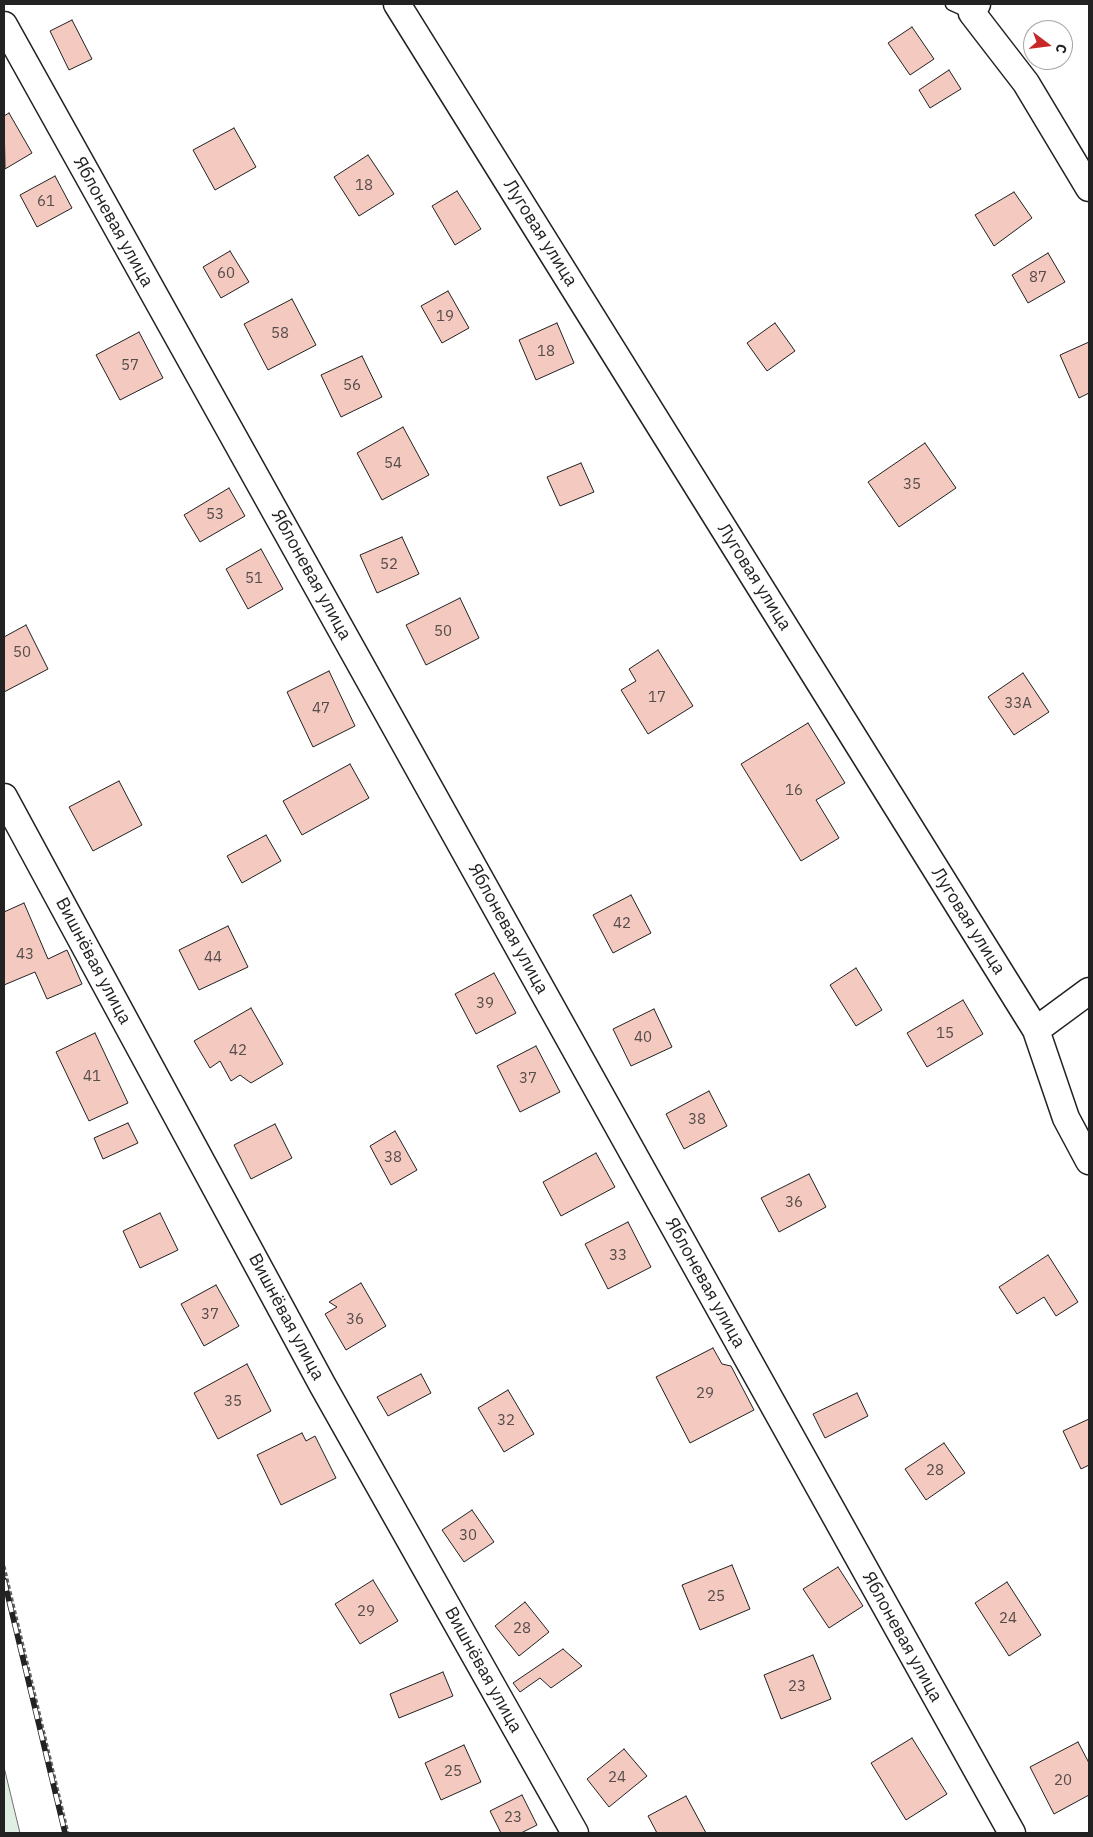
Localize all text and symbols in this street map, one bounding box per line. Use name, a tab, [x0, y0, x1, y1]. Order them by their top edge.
north arrow	[1023, 20, 1073, 70]
text: С	[1052, 42, 1071, 55]
street label: Яблоневая улица	[68, 153, 158, 291]
street label: Луговая улица	[498, 175, 582, 291]
house number: 18	[355, 177, 373, 195]
house number: 61	[37, 193, 55, 211]
house number: 60	[217, 265, 235, 283]
house number: 87	[1029, 269, 1047, 287]
house number: 19	[436, 308, 454, 326]
house number: 58	[271, 325, 289, 343]
house number: 18	[537, 343, 555, 361]
house number: 57	[121, 357, 139, 375]
house number: 56	[343, 377, 361, 395]
house number: 54	[384, 455, 402, 473]
house number: 35	[903, 476, 921, 494]
house number: 53	[206, 506, 224, 524]
street label: Яблоневая улица	[266, 506, 356, 644]
street label: Луговая улица	[712, 519, 796, 635]
house number: 52	[380, 556, 398, 574]
house number: 51	[245, 570, 263, 588]
house number: 50	[434, 623, 452, 641]
house number: 50	[13, 644, 31, 662]
house number: 17	[648, 689, 666, 707]
house number: 33А	[1004, 695, 1032, 713]
house number: 47	[312, 700, 330, 718]
house number: 16	[785, 782, 803, 800]
street label: Яблоневая улица	[463, 860, 553, 998]
street label: Луговая улица	[926, 863, 1010, 979]
street label: Вишнёвая улица	[50, 894, 136, 1028]
house number: 42	[613, 915, 631, 933]
house number: 43	[16, 946, 34, 964]
house number: 44	[204, 949, 222, 967]
house number: 39	[476, 995, 494, 1013]
house number: 15	[936, 1025, 954, 1043]
house number: 40	[634, 1029, 652, 1047]
house number: 42	[229, 1042, 247, 1060]
house number: 41	[83, 1068, 101, 1086]
house number: 37	[519, 1070, 537, 1088]
house number: 38	[688, 1111, 706, 1129]
house number: 38	[384, 1149, 402, 1167]
house number: 36	[785, 1194, 803, 1212]
street label: Яблоневая улица	[660, 1214, 750, 1352]
house number: 33	[609, 1247, 627, 1265]
street label: Вишнёвая улица	[243, 1250, 329, 1384]
house number: 37	[201, 1306, 219, 1324]
house number: 36	[346, 1311, 364, 1329]
house number: 29	[696, 1385, 714, 1403]
house number: 35	[224, 1393, 242, 1411]
house number: 32	[497, 1412, 515, 1430]
house number: 28	[926, 1462, 944, 1480]
house number: 30	[459, 1527, 477, 1545]
street label: Яблоневая улица	[857, 1568, 947, 1706]
house number: 25	[707, 1588, 725, 1606]
house number: 29	[357, 1603, 375, 1621]
street label: Вишнёвая улица	[440, 1603, 526, 1737]
house number: 24	[999, 1610, 1017, 1628]
house number: 28	[513, 1620, 531, 1638]
house number: 23	[788, 1678, 806, 1696]
house number: 25	[444, 1763, 462, 1781]
house number: 24	[608, 1769, 626, 1787]
house number: 20	[1054, 1772, 1072, 1790]
house number: 23	[504, 1809, 522, 1827]

